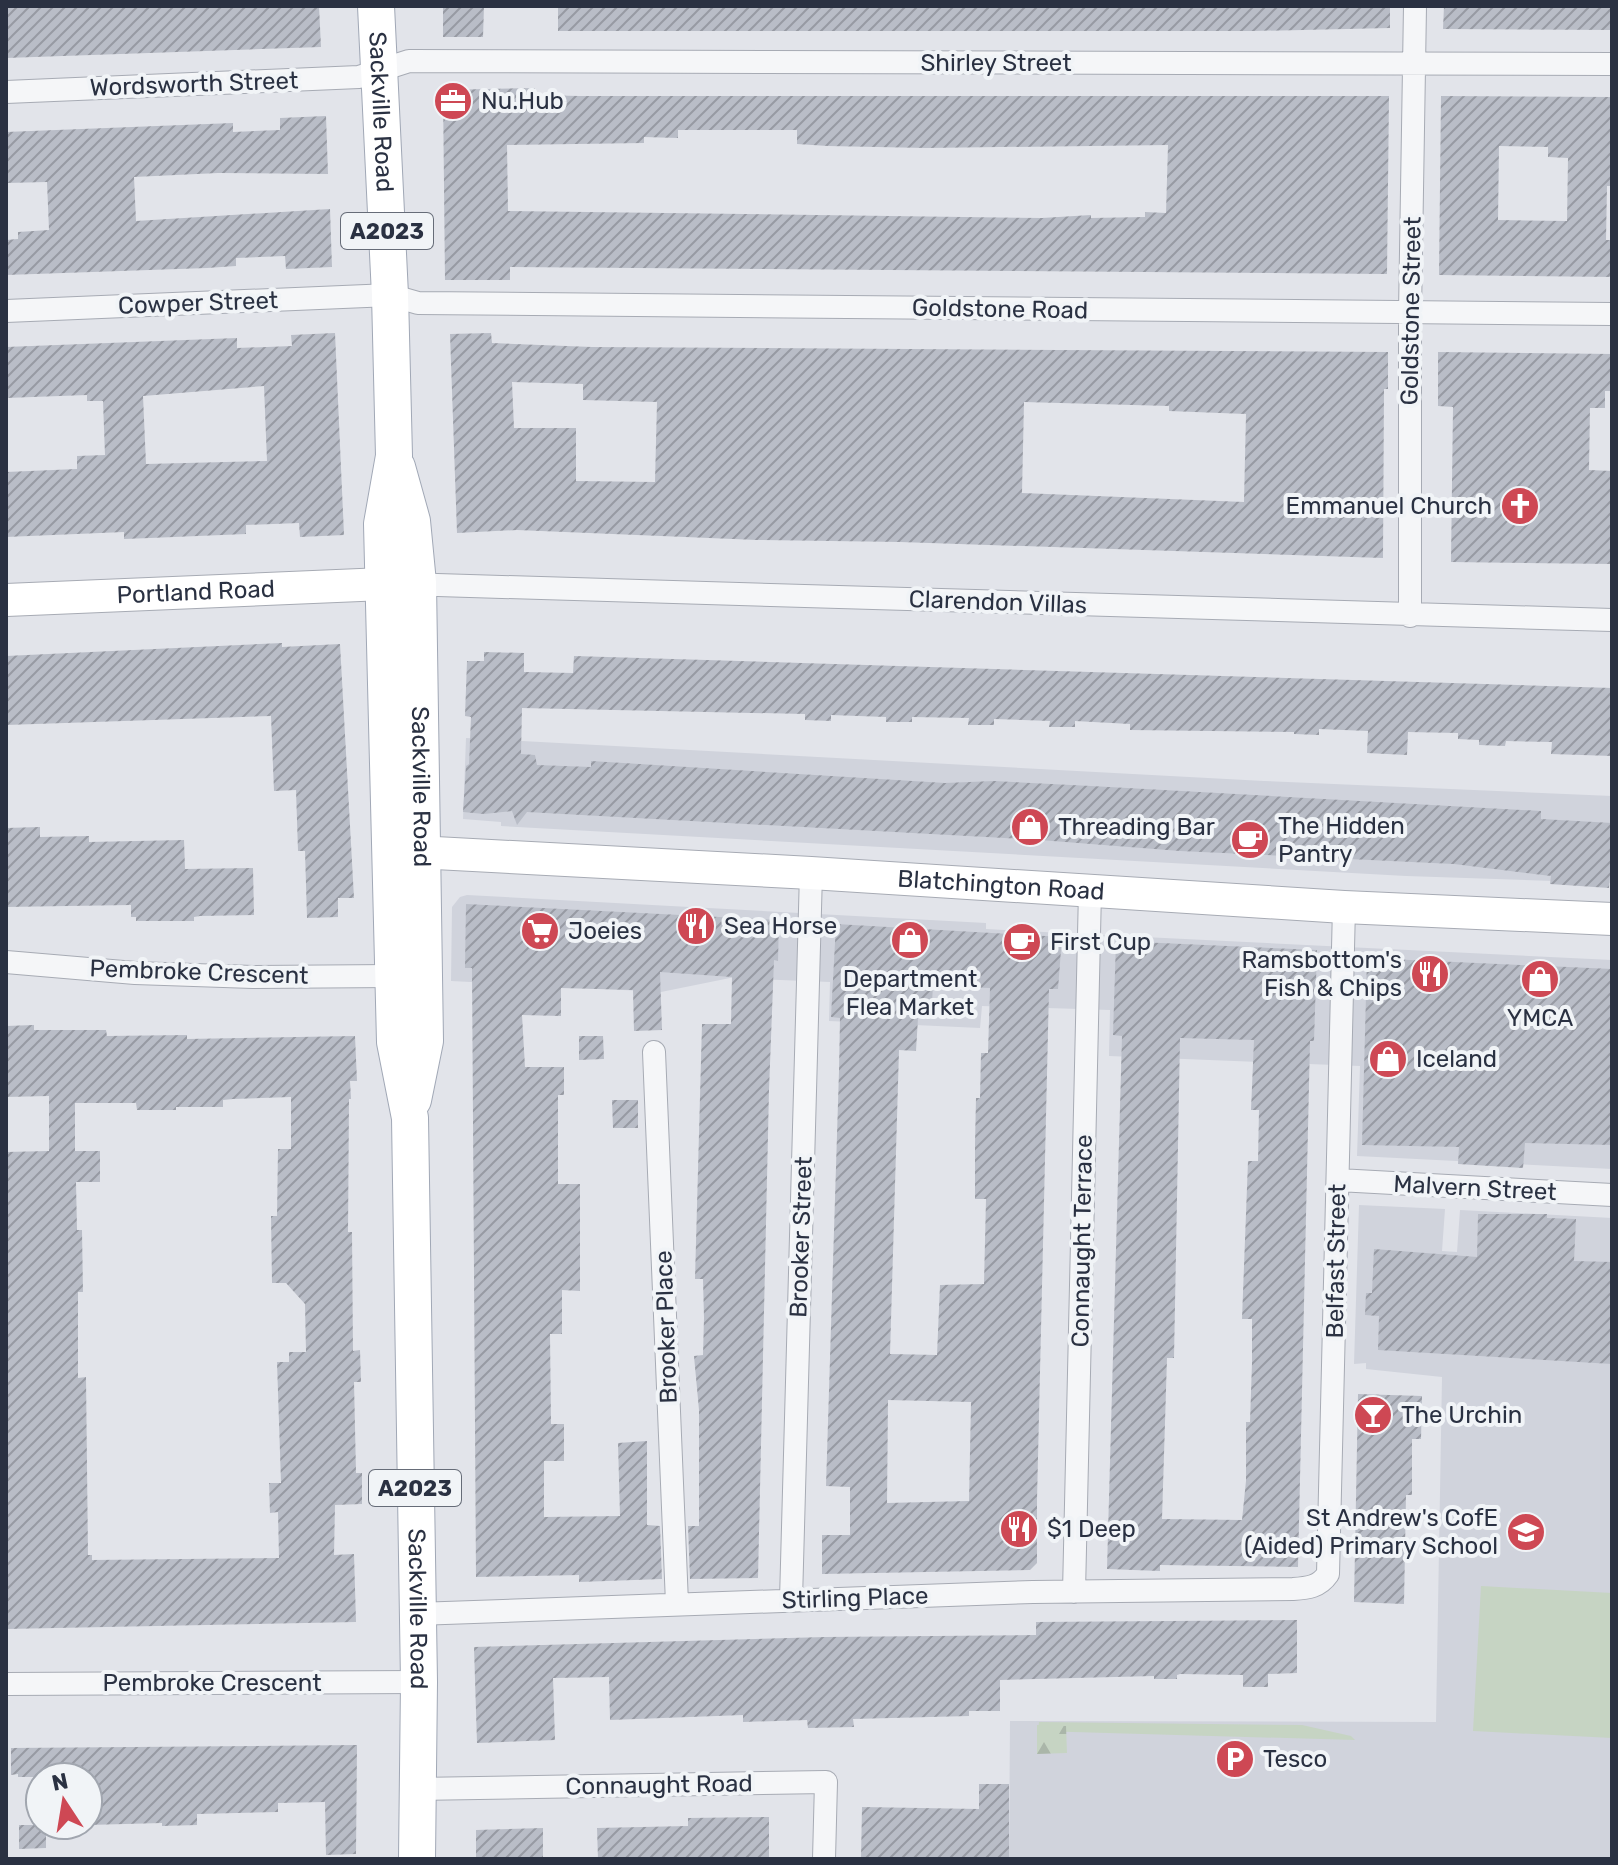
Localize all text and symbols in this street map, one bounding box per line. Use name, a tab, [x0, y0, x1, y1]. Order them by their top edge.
street label: Sackville Road	[363, 31, 399, 193]
street label: Shirley Street	[920, 49, 1072, 77]
street label: Wordsworth Street	[89, 66, 299, 102]
office icon: Nu.Hub	[432, 80, 474, 122]
place label: Nu.Hub	[481, 87, 564, 115]
road number: A2023	[341, 213, 433, 249]
street label: Goldstone Street	[1395, 216, 1427, 406]
street label: Cowper Street	[117, 286, 279, 320]
street label: Goldstone Road	[912, 293, 1088, 325]
church icon: Emmanuel Church	[1499, 485, 1541, 527]
place label: Emmanuel Church	[1286, 492, 1492, 520]
street label: Portland Road	[116, 575, 275, 609]
street label: Clarendon Villas	[908, 585, 1088, 619]
street label: Sackville Road	[406, 706, 436, 867]
shop icon: Threading Bar	[1009, 806, 1051, 848]
place label: The Hidden Pantry	[1278, 812, 1405, 868]
place label: Threading Bar	[1058, 813, 1215, 841]
cafe icon: The Hidden Pantry	[1229, 819, 1271, 861]
street label: Blatchington Road	[897, 865, 1105, 906]
restaurant icon: Sea Horse	[675, 905, 717, 947]
supermarket icon: Joeies	[519, 910, 561, 952]
place label: Sea Horse	[724, 912, 837, 940]
place label: Joeies	[568, 917, 642, 945]
shop icon: Department Flea Market	[889, 919, 931, 961]
cafe icon: First Cup	[1001, 921, 1043, 963]
place label: First Cup	[1050, 928, 1151, 956]
place label: Ramsbottom's Fish & Chips	[1241, 946, 1402, 1002]
restaurant icon: Ramsbottom's Fish & Chips	[1409, 953, 1451, 995]
street label: Pembroke Crescent	[89, 954, 309, 990]
shop icon: YMCA	[1519, 958, 1561, 1000]
place label: Department Flea Market	[843, 965, 977, 1021]
place label: YMCA	[1507, 1004, 1573, 1032]
shop icon: Iceland	[1367, 1038, 1409, 1080]
place label: Iceland	[1416, 1045, 1497, 1073]
street label: Connaught Terrace	[1066, 1134, 1098, 1348]
street label: Brooker Street	[784, 1156, 818, 1318]
street label: Malvern Street	[1393, 1170, 1557, 1206]
street label: Belfast Street	[1321, 1184, 1351, 1338]
street label: Brooker Place	[649, 1250, 683, 1404]
bar icon: The Urchin	[1352, 1394, 1394, 1436]
place label: The Urchin	[1401, 1401, 1522, 1429]
road number: A2023	[369, 1470, 461, 1506]
place label: St Andrew's CofE (Aided) Primary School	[1244, 1504, 1498, 1560]
restaurant icon: $1 Deep	[998, 1508, 1040, 1550]
school or university icon: St Andrew's CofE (Aided) Primary School	[1505, 1511, 1547, 1553]
place label: $1 Deep	[1047, 1515, 1136, 1543]
street label: Sackville Road	[403, 1528, 433, 1689]
street label: Stirling Place	[781, 1581, 929, 1615]
street label: Pembroke Crescent	[102, 1669, 322, 1697]
parking icon: Tesco	[1214, 1738, 1256, 1780]
place label: Tesco	[1263, 1745, 1327, 1773]
north arrow	[24, 1761, 104, 1841]
text: N	[49, 1767, 70, 1797]
street label: Connaught Road	[565, 1769, 753, 1801]

